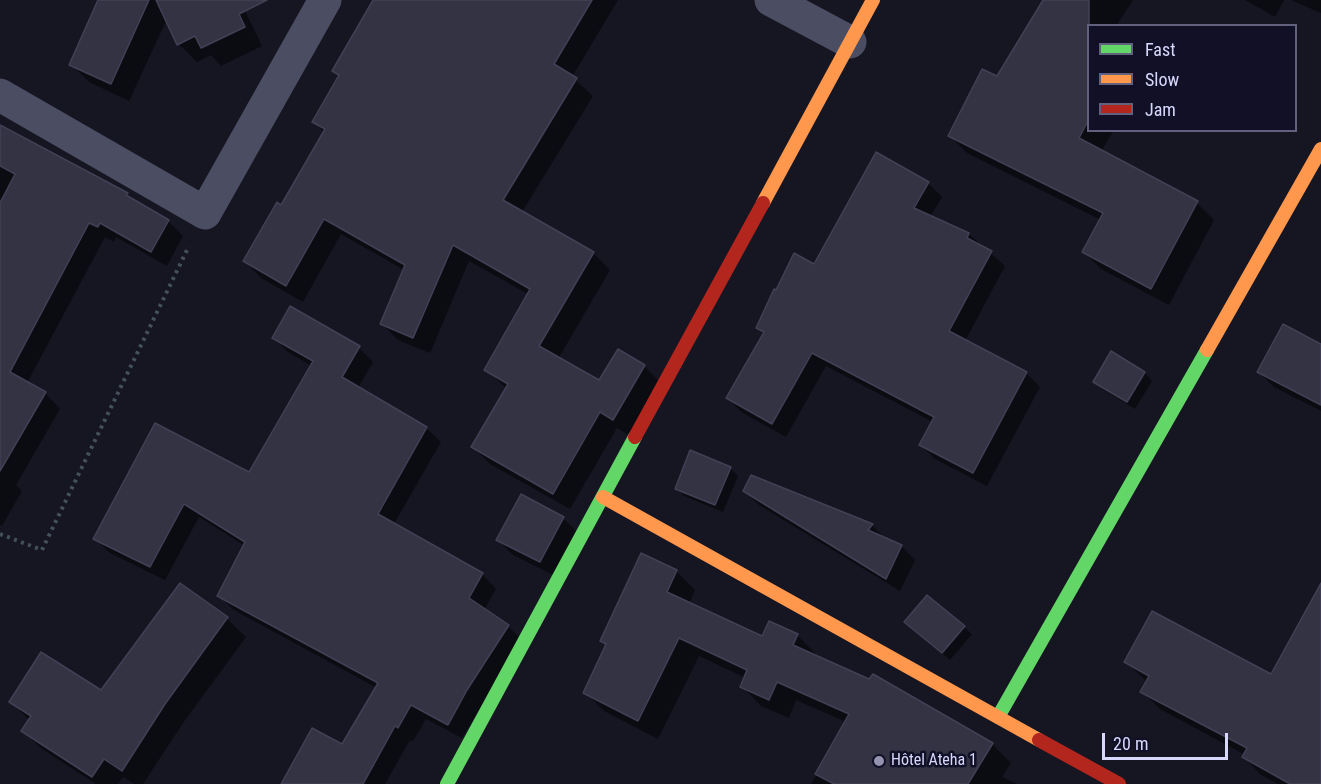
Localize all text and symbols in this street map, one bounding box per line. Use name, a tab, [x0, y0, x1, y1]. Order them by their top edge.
legend	[1087, 24, 1297, 132]
text: Fast	[1145, 39, 1176, 60]
text: Slow	[1145, 69, 1179, 90]
text: Jam	[1145, 99, 1176, 120]
scale bar	[1105, 721, 1231, 759]
text: 20 m	[1113, 733, 1148, 754]
place label: Hôtel Ateha 1	[891, 751, 977, 771]
marker: Hôtel Ateha 1	[872, 754, 886, 768]

